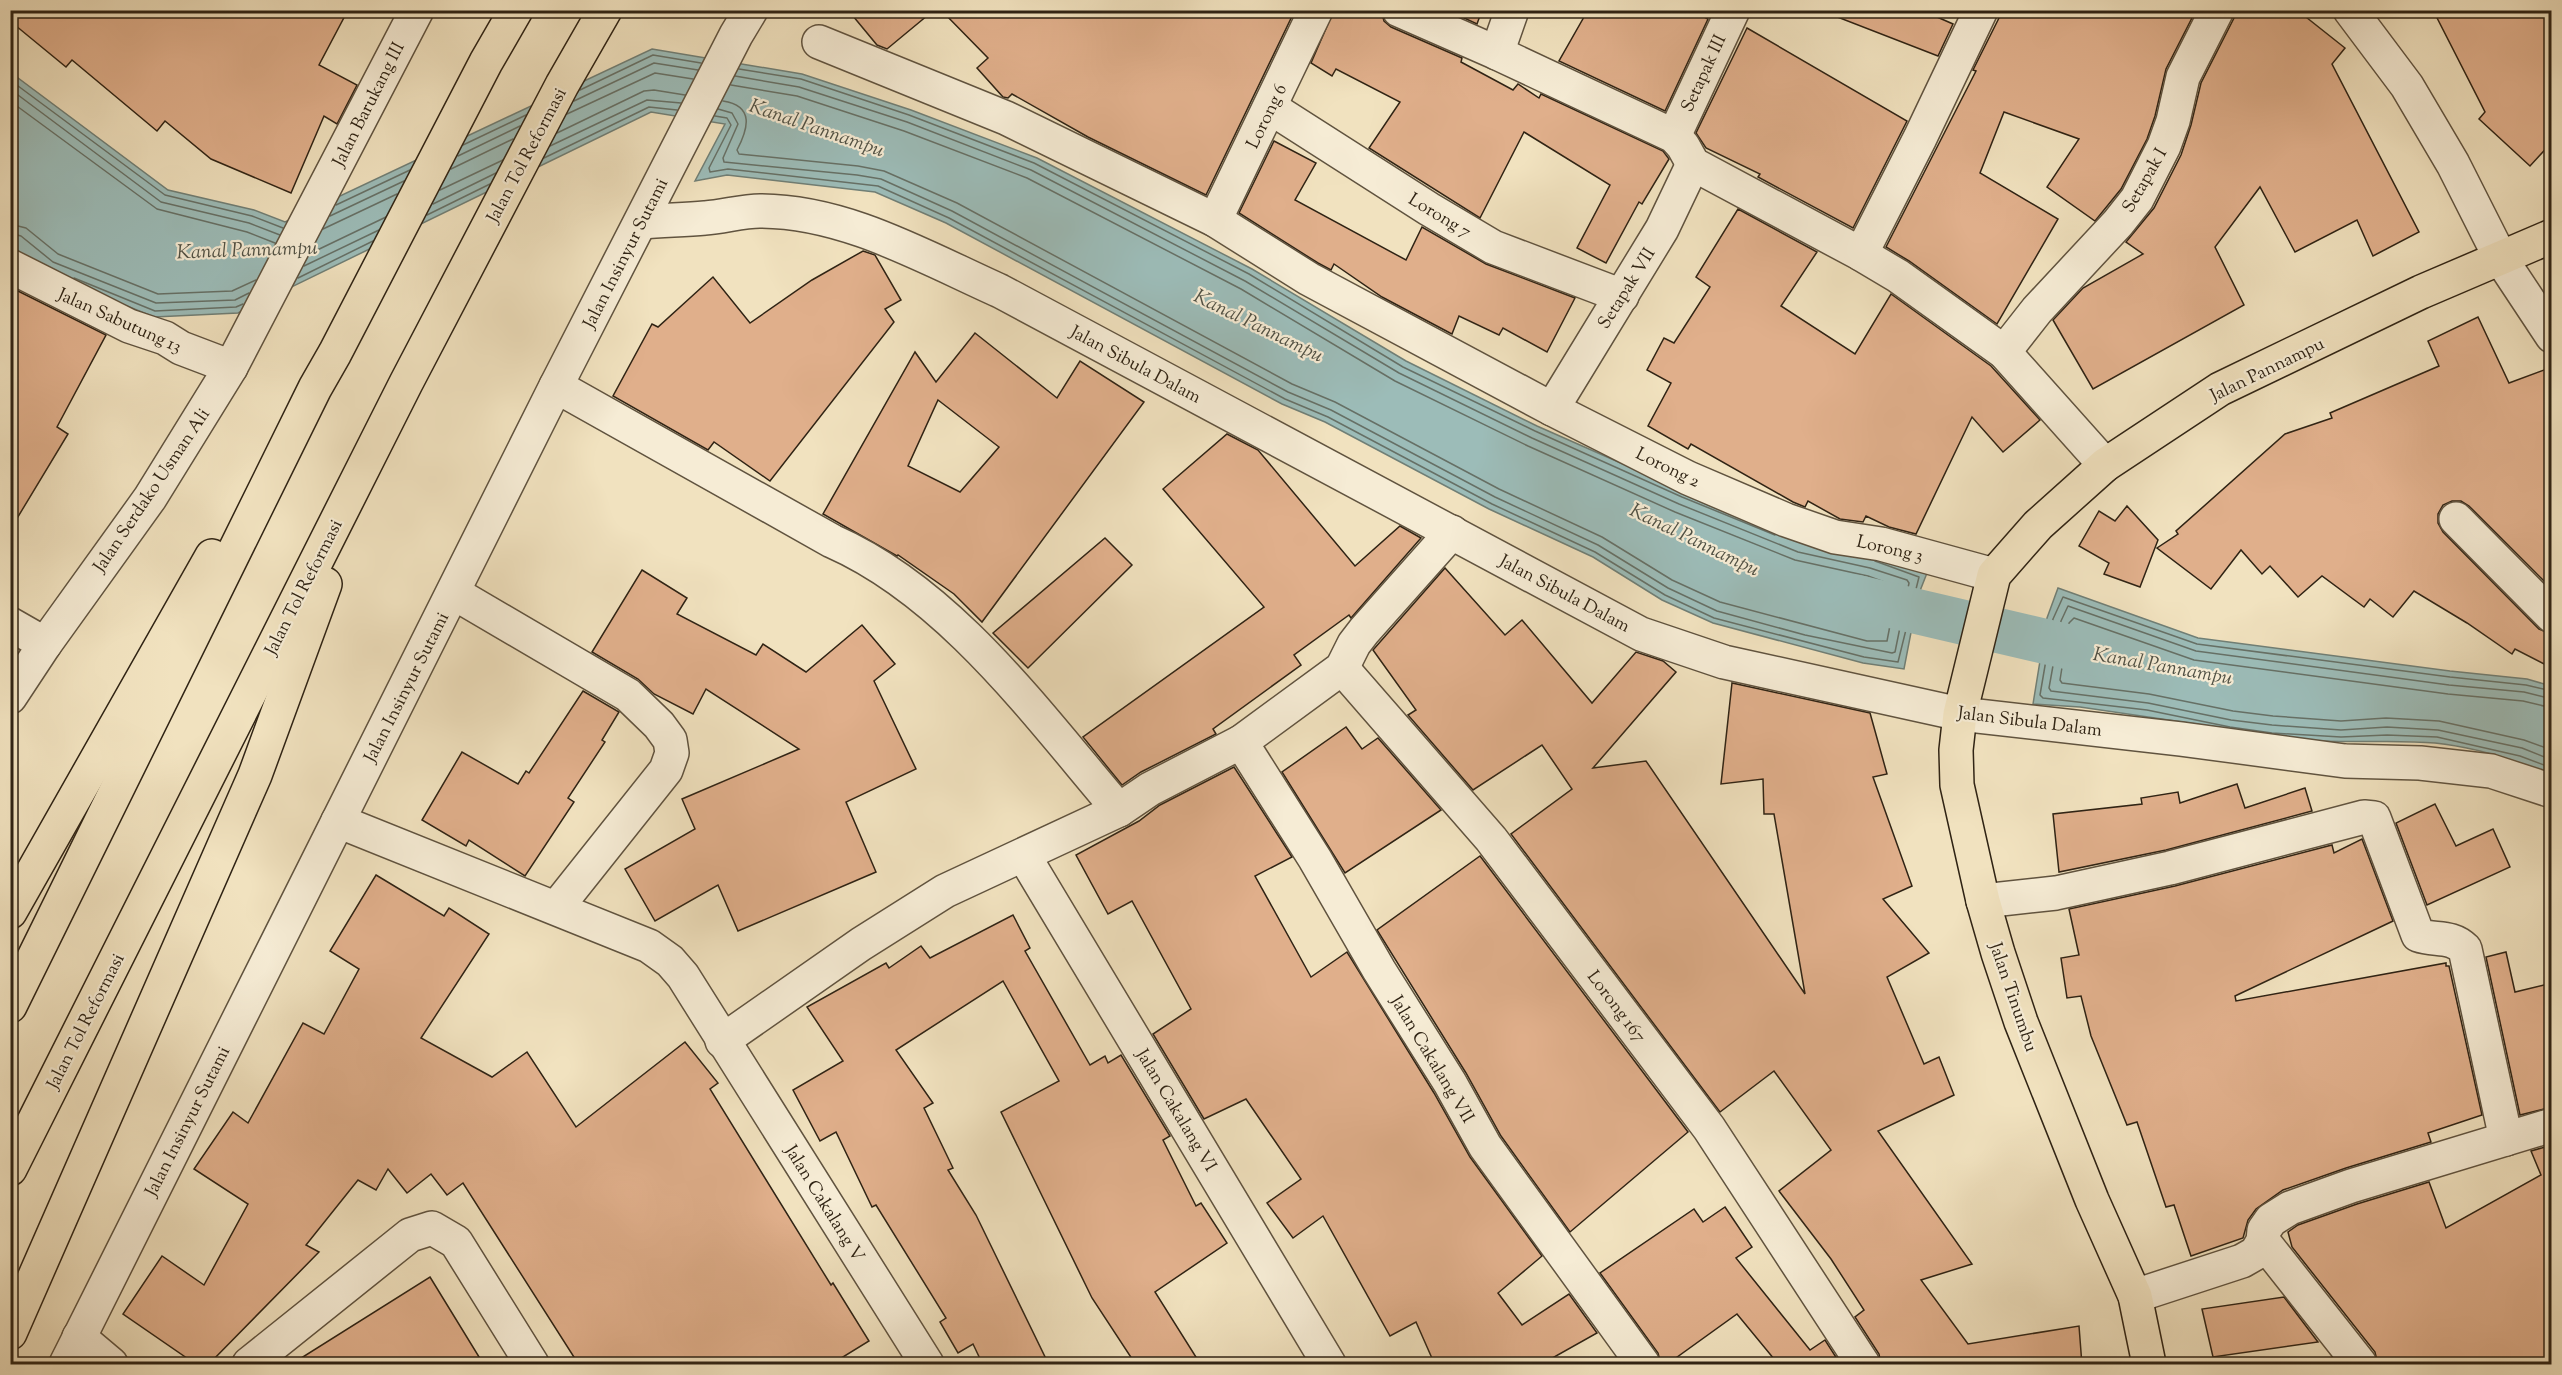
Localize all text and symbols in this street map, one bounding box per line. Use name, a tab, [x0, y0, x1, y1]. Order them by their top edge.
street label: Setapak III	[1676, 31, 1734, 117]
street label: Jalan Barukang III	[327, 38, 412, 173]
street label: Lorong 6	[1241, 80, 1295, 154]
street label: Jalan Tol Reformasi	[481, 84, 574, 229]
water label: Kanal Pannampu	[745, 93, 888, 166]
street label: Setapak I	[2117, 144, 2175, 218]
street label: Jalan Insinyur Sutami	[577, 174, 676, 334]
street label: Lorong 7	[1403, 188, 1475, 246]
water label: Kanal Pannampu	[176, 235, 319, 268]
street label: Setapak VII	[1592, 243, 1663, 335]
street label: Jalan Sabutung 13	[52, 282, 185, 361]
water label: Kanal Pannampu	[1188, 283, 1328, 371]
street label: Jalan Sibula Dalam	[1064, 320, 1205, 411]
street label: Jalan Pannampu	[2205, 332, 2329, 410]
street label: Jalan Serdako Usman Ali	[87, 404, 217, 579]
street label: Lorong 2	[1631, 442, 1704, 496]
water label: Kanal Pannampu	[1624, 497, 1764, 585]
street label: Jalan Tol Reformasi	[259, 515, 350, 661]
street label: Lorong 3	[1854, 530, 1925, 570]
street label: Jalan Sibula Dalam	[1493, 549, 1634, 640]
street label: Jalan Insinyur Sutami	[358, 608, 457, 768]
water label: Kanal Pannampu	[2091, 641, 2235, 694]
street label: Jalan Sibula Dalam	[1955, 701, 2103, 745]
street label: Jalan Tinumbu	[1981, 939, 2043, 1056]
street label: Jalan Tol Reformasi	[41, 949, 132, 1095]
street label: Lorong 167	[1580, 966, 1651, 1049]
street label: Jalan Cakalang VII	[1382, 990, 1480, 1129]
street label: Jalan Insinyur Sutami	[139, 1042, 238, 1202]
street label: Jalan Cakalang VI	[1128, 1044, 1222, 1177]
street label: Jalan Cakalang V	[777, 1140, 870, 1268]

